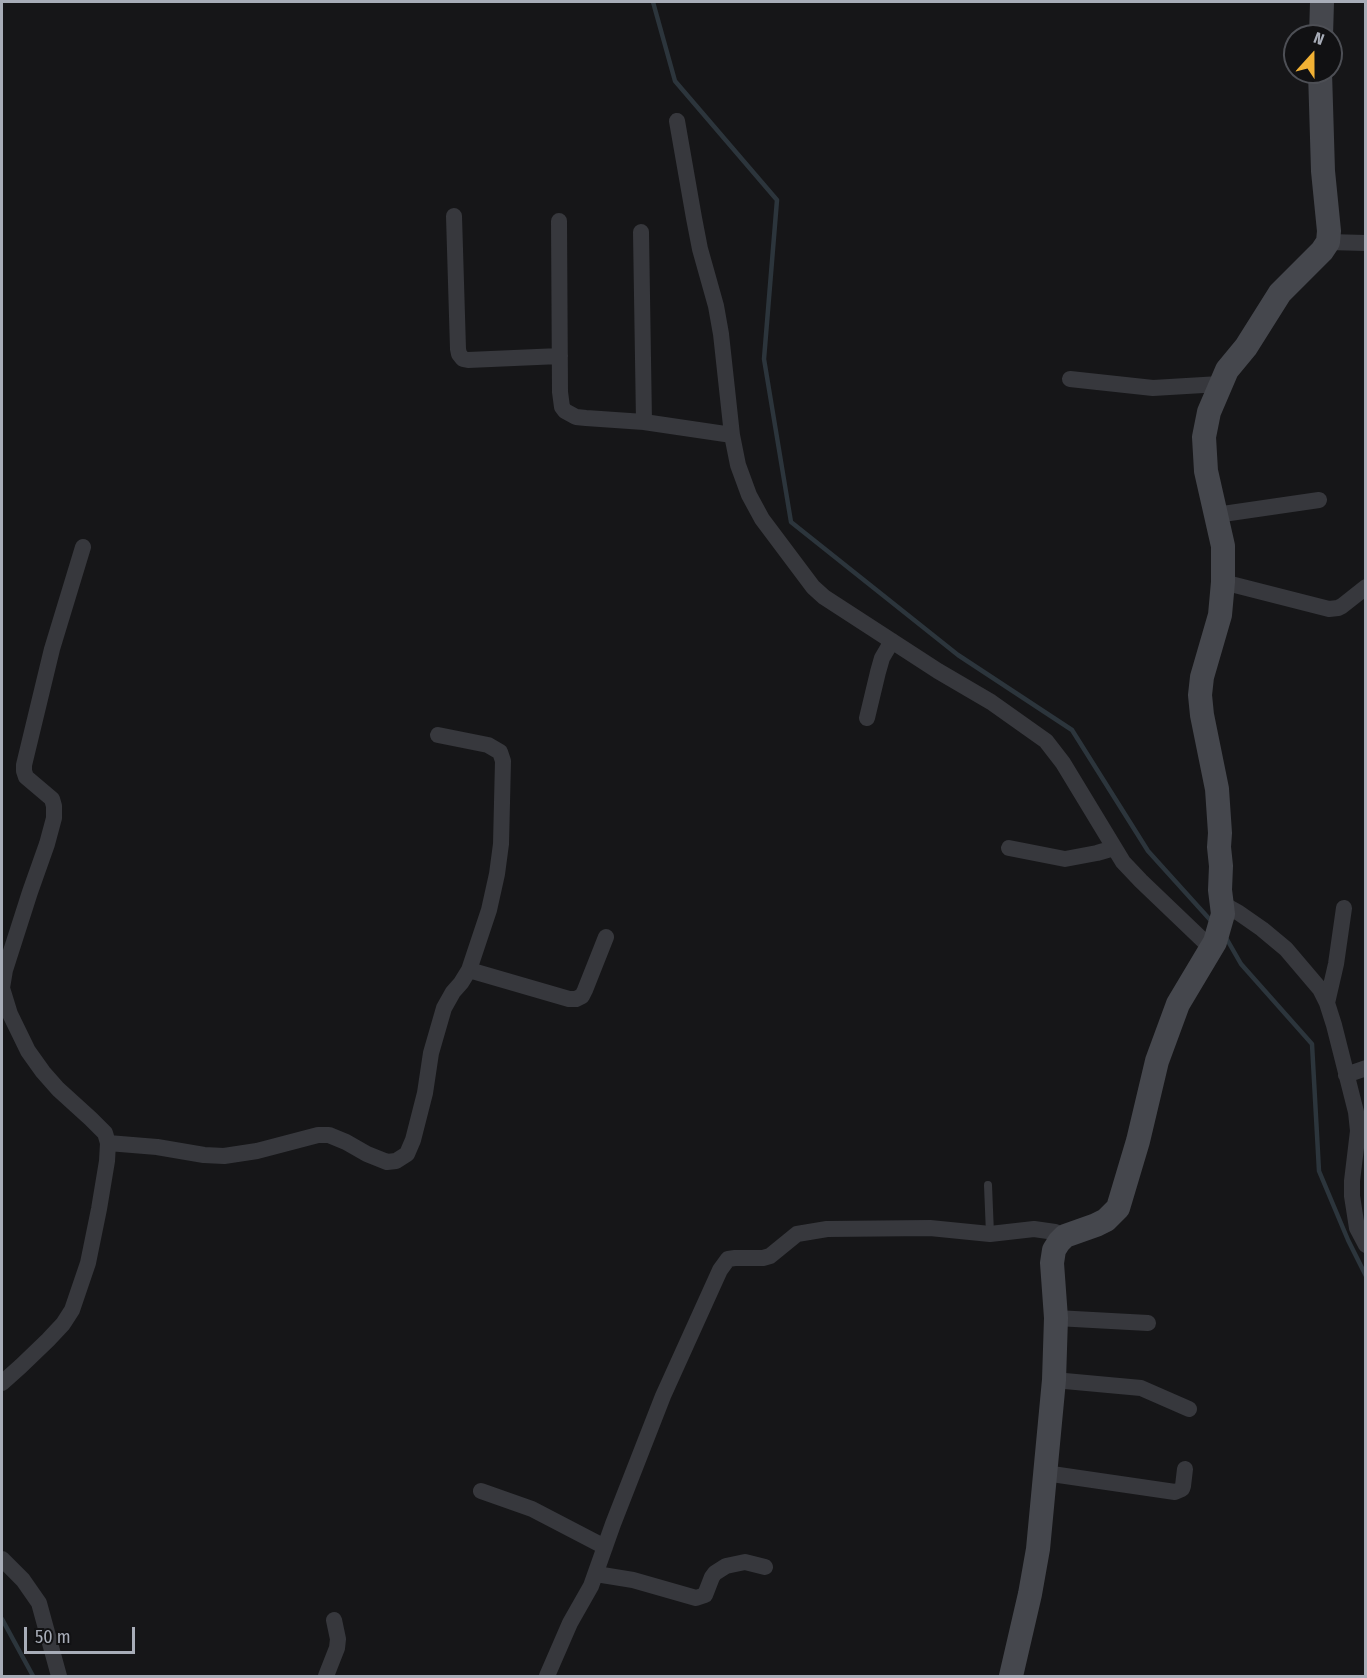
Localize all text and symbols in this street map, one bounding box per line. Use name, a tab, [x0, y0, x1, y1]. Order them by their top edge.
north arrow	[1283, 24, 1343, 84]
text: N	[1311, 28, 1327, 49]
scale bar	[27, 1615, 138, 1653]
text: 50 m	[35, 1626, 71, 1648]

